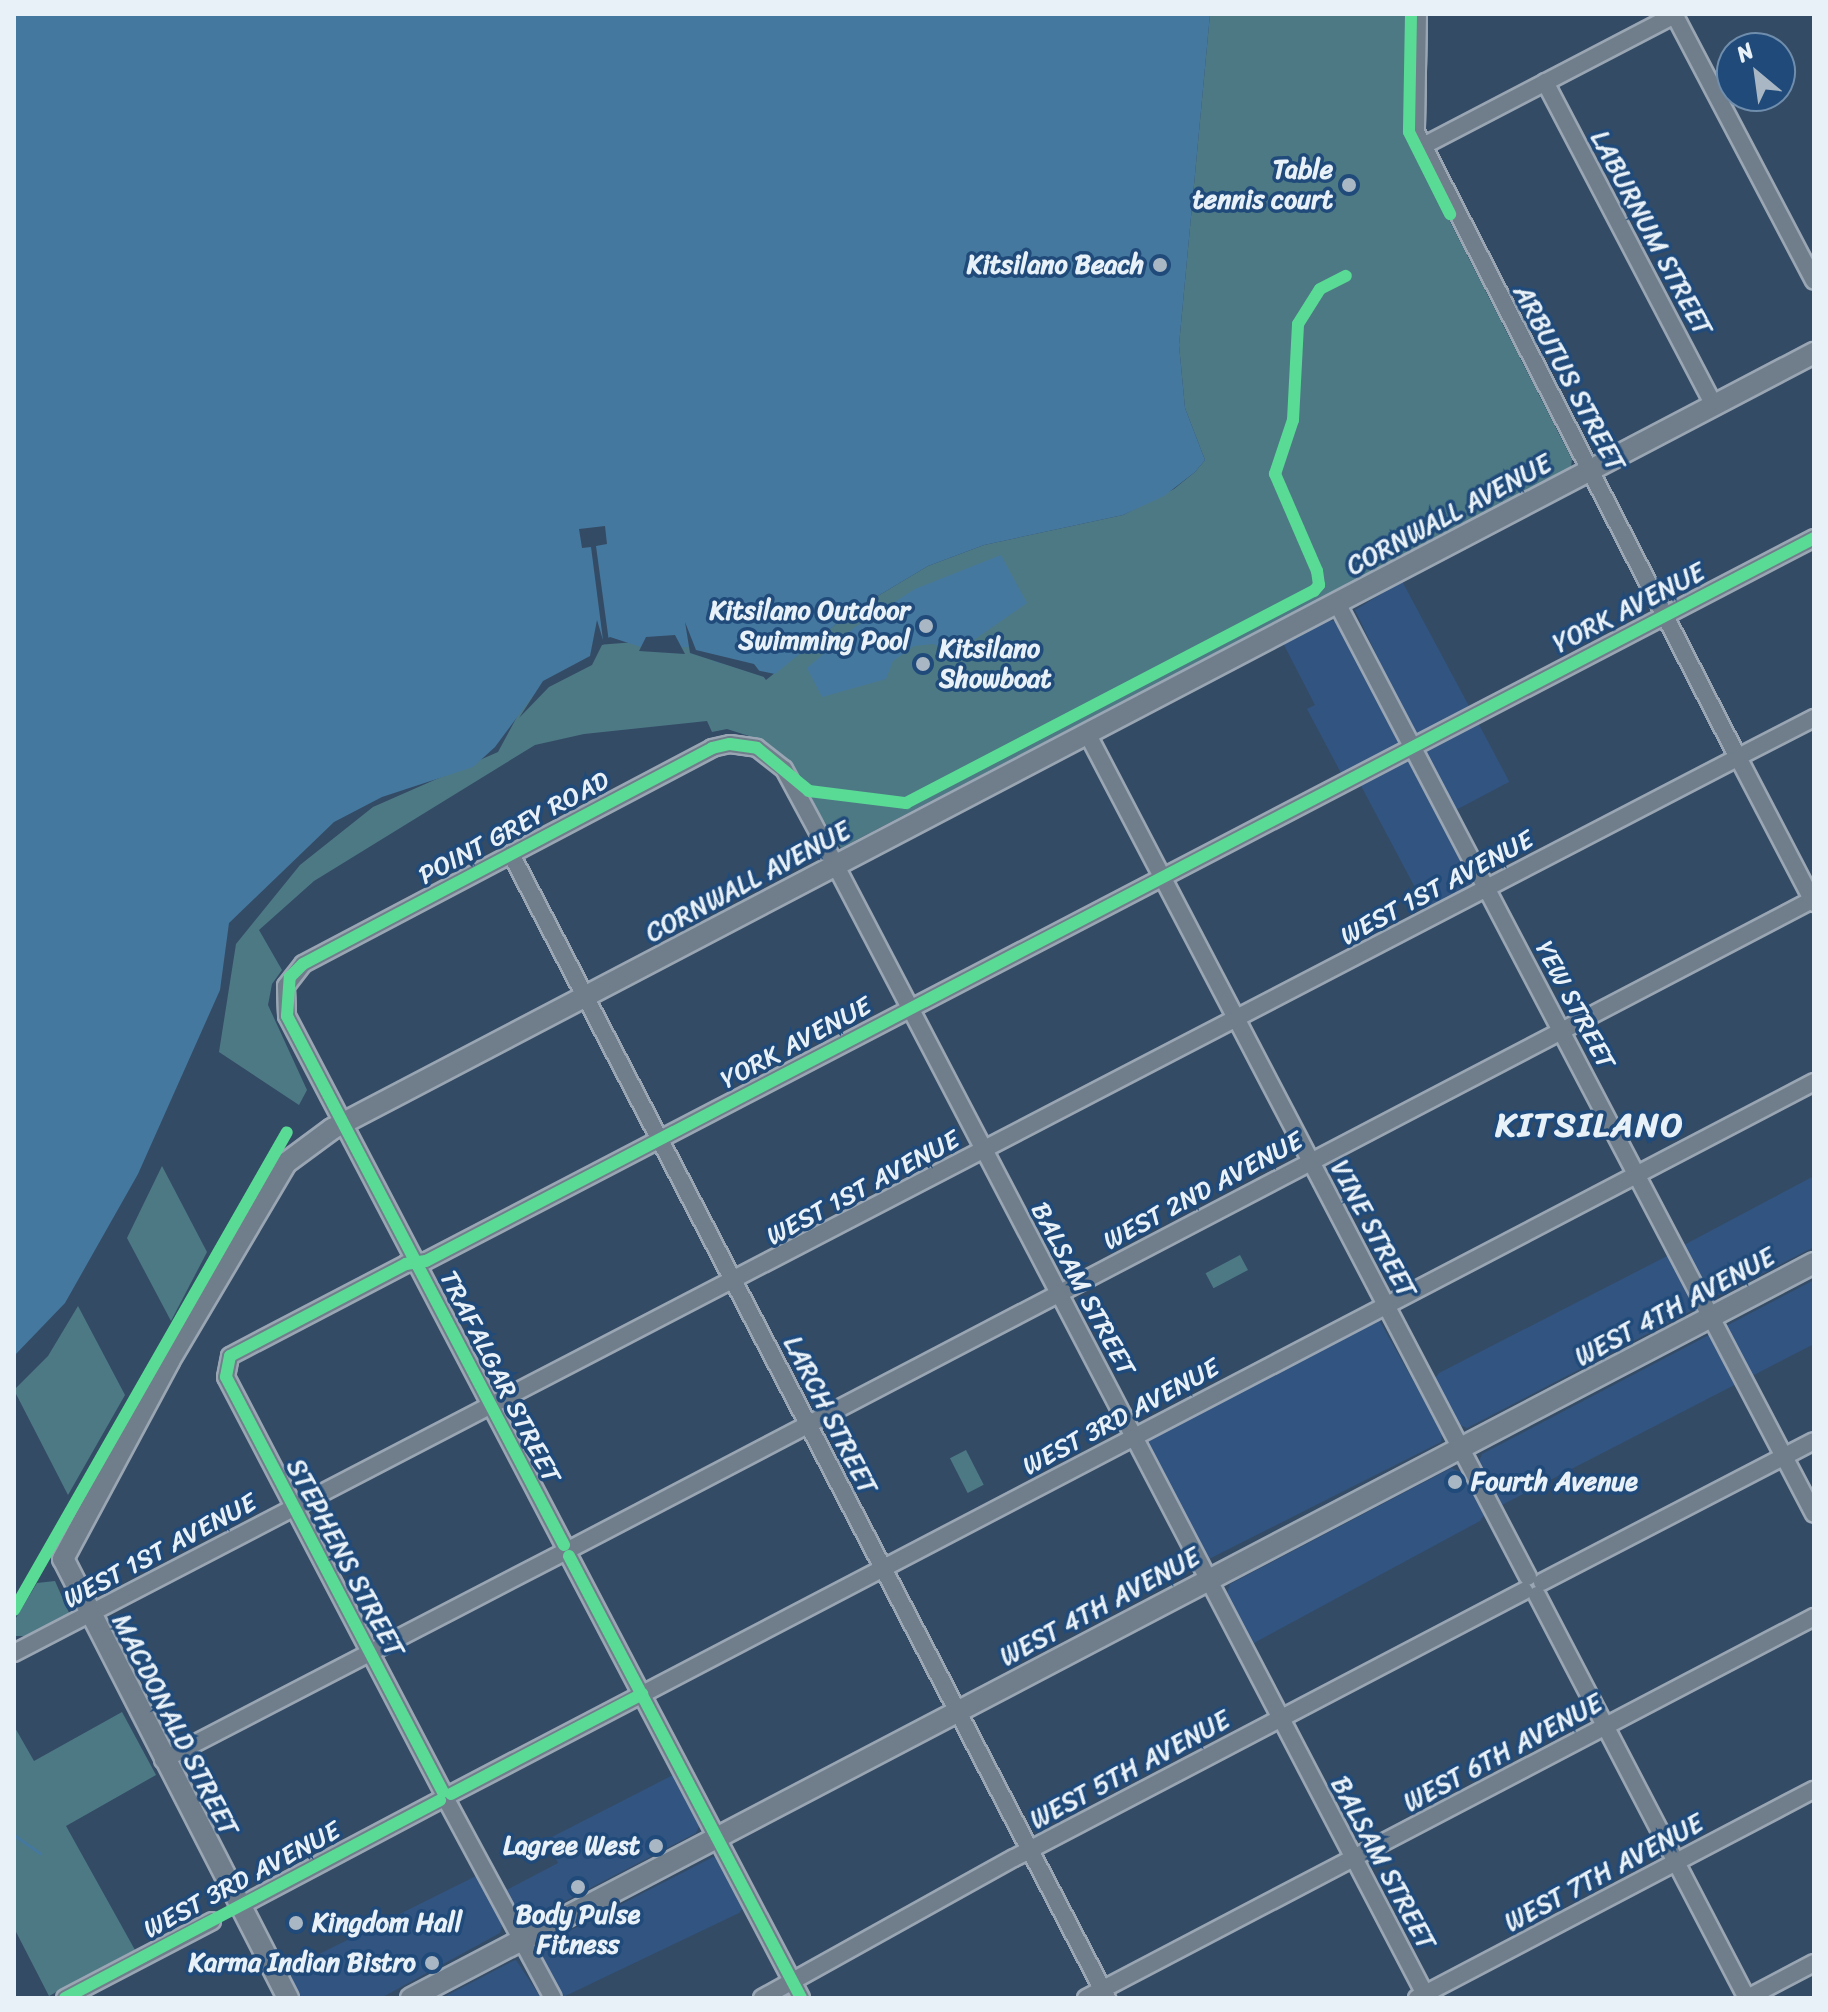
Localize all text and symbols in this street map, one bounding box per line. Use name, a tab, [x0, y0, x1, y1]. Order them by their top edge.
north arrow	[1716, 32, 1796, 112]
text: N	[1729, 32, 1761, 73]
street label: LABURNUM STREET	[1583, 124, 1719, 342]
place label: Table tennis court	[1193, 154, 1333, 216]
marker: Table tennis court	[1340, 176, 1358, 194]
place label: Kitsilano Beach	[967, 249, 1144, 281]
marker: Kitsilano Beach	[1151, 256, 1169, 274]
street label: ARBUTUS STREET	[1506, 279, 1632, 477]
street label: CORNWALL AVENUE	[1341, 447, 1557, 583]
street label: YORK AVENUE	[1548, 557, 1710, 659]
place label: Kitsilano Outdoor Swimming Pool	[709, 595, 910, 656]
marker: Kitsilano Outdoor Swimming Pool	[917, 617, 935, 635]
place label: Kitsilano Showboat	[939, 633, 1052, 694]
marker: Kitsilano Showboat	[914, 655, 932, 673]
street label: POINT GREY ROAD	[413, 765, 615, 891]
street label: CORNWALL AVENUE	[640, 814, 856, 950]
street label: WEST 1ST AVENUE	[1335, 824, 1539, 952]
street label: YEW STREET	[1528, 934, 1622, 1076]
street label: YORK AVENUE	[716, 990, 876, 1096]
district label: KITSILANO	[1499, 1106, 1681, 1146]
street label: WEST 1ST AVENUE	[761, 1124, 965, 1252]
street label: WEST 2ND AVENUE	[1098, 1125, 1308, 1257]
street label: VINE STREET	[1323, 1154, 1423, 1304]
street label: BALSAM STREET	[1024, 1196, 1142, 1382]
street label: WEST 4TH AVENUE	[1569, 1241, 1781, 1373]
street label: TRAFALGAR STREET	[433, 1265, 567, 1489]
street label: LARCH STREET	[776, 1330, 884, 1500]
street label: WEST 3RD AVENUE	[1017, 1352, 1225, 1482]
street label: STEPHENS STREET	[280, 1453, 410, 1663]
place label: Fourth Avenue	[1471, 1466, 1638, 1498]
marker: Fourth Avenue	[1446, 1473, 1464, 1491]
street label: WEST 1ST AVENUE	[58, 1487, 262, 1615]
street label: WEST 4TH AVENUE	[994, 1541, 1206, 1673]
street label: MACDONALD STREET	[105, 1609, 245, 1841]
street label: WEST 6TH AVENUE	[1398, 1687, 1608, 1819]
street label: WEST 5TH AVENUE	[1025, 1704, 1235, 1836]
street label: BALSAM STREET	[1324, 1770, 1442, 1956]
street label: WEST 7TH AVENUE	[1499, 1807, 1709, 1939]
street label: WEST 3RD AVENUE	[138, 1815, 346, 1945]
place label: Lagree West	[502, 1830, 640, 1862]
marker: Lagree West	[647, 1837, 665, 1855]
marker: Body Pulse Fitness	[569, 1878, 587, 1896]
place label: Body Pulse Fitness	[515, 1899, 641, 1960]
place label: Kingdom Hall	[312, 1907, 462, 1939]
marker: Kingdom Hall	[287, 1914, 305, 1932]
place label: Karma Indian Bistro	[187, 1947, 416, 1979]
marker: Karma Indian Bistro	[423, 1954, 441, 1972]

